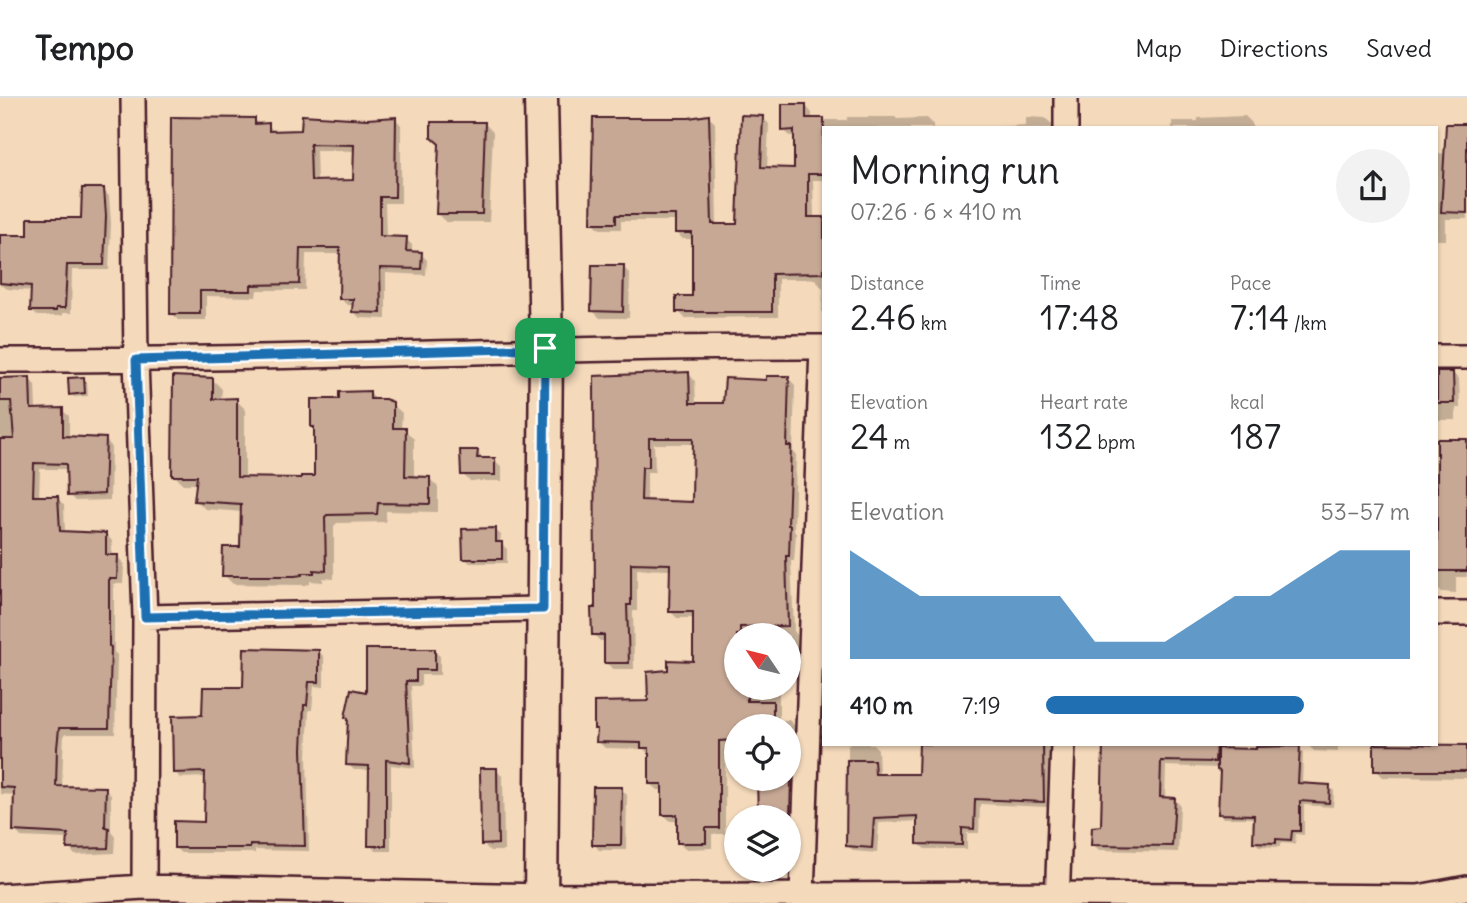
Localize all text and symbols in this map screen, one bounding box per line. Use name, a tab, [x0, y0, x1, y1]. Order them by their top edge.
text: Tempo	[35, 27, 134, 69]
text: Map	[1135, 33, 1182, 63]
text: Directions	[1220, 33, 1328, 63]
text: Saved	[1366, 33, 1432, 63]
text: Morning run	[850, 147, 1060, 194]
button: share	[1336, 149, 1410, 223]
text: 07:26 · 6 × 410 m	[850, 197, 1022, 226]
text: Distance	[850, 271, 924, 295]
text: Time	[1040, 271, 1081, 295]
text: Pace	[1230, 271, 1271, 295]
text: 2.46	[850, 295, 916, 339]
text: 17:48	[1040, 295, 1119, 339]
text: 7:14	[1230, 295, 1289, 339]
text: km	[916, 311, 947, 335]
text: /km	[1289, 311, 1327, 335]
pin	[515, 318, 575, 378]
icon: arrive	[526, 329, 564, 367]
text: Elevation	[850, 390, 928, 414]
text: Heart rate	[1040, 390, 1128, 414]
text: kcal	[1230, 390, 1264, 414]
text: 24	[850, 414, 889, 458]
text: 132	[1040, 414, 1093, 458]
text: 187	[1230, 414, 1281, 458]
text: m	[889, 430, 910, 454]
text: bpm	[1093, 430, 1135, 454]
text: Elevation	[850, 497, 944, 526]
text: 53–57 m	[1321, 497, 1410, 526]
north arrow	[724, 623, 802, 700]
map controls	[724, 623, 801, 882]
text: 410 m	[850, 691, 913, 720]
text: 7:19	[962, 691, 1001, 720]
button: locate	[724, 714, 801, 791]
button: layers	[724, 805, 801, 882]

